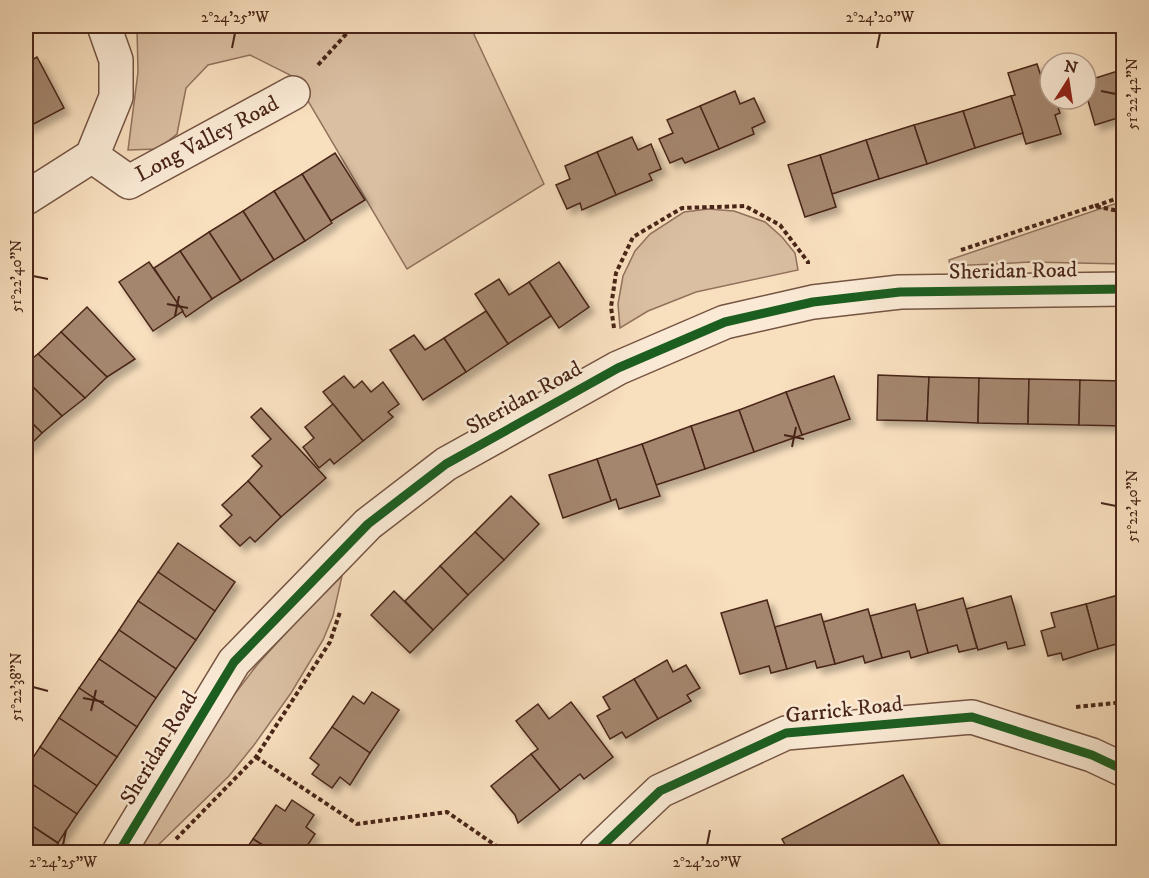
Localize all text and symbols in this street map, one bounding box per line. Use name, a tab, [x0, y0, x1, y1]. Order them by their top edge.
text: 2°24'25"W	[201, 8, 269, 27]
text: 2°24'20"W	[846, 8, 915, 27]
north arrow	[1038, 51, 1098, 111]
text: N	[1062, 56, 1079, 78]
text: 51°22'42"N	[1123, 58, 1142, 130]
street label: Long Valley Road	[131, 90, 283, 188]
text: 51°22'40"N	[7, 240, 26, 312]
street label: Sheridan Road	[949, 256, 1077, 286]
street label: Sheridan Road	[461, 355, 587, 441]
text: 51°22'40"N	[1123, 470, 1142, 542]
text: 51°22'38"N	[7, 652, 26, 722]
street label: Sheridan Road	[114, 686, 204, 810]
street label: Garrick Road	[784, 690, 904, 730]
text: 2°24'25"W	[29, 853, 97, 872]
text: 2°24'20"W	[673, 853, 742, 872]

